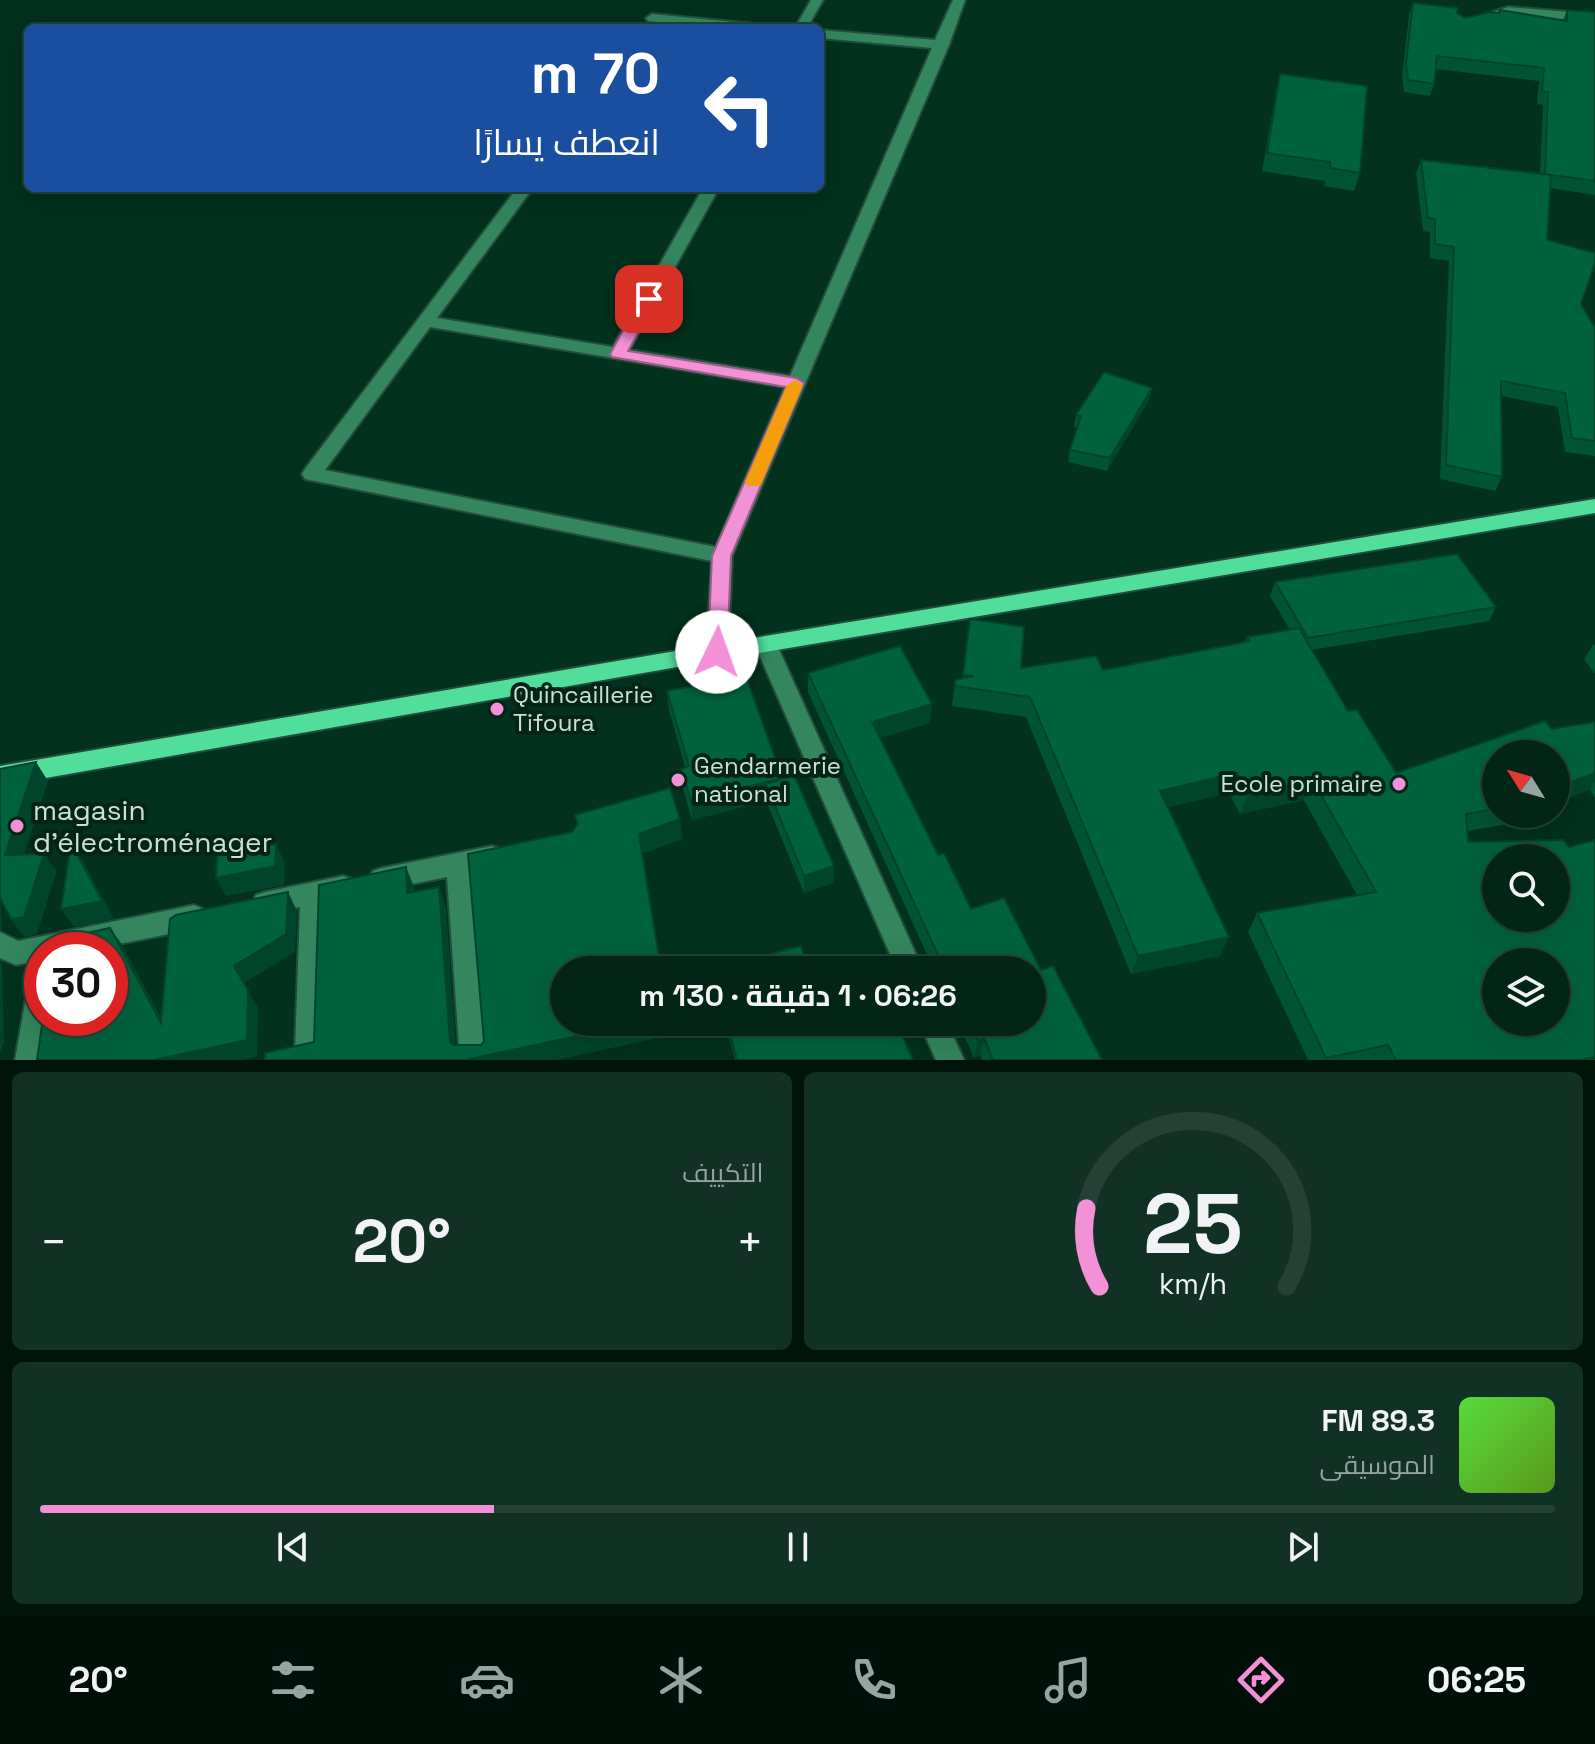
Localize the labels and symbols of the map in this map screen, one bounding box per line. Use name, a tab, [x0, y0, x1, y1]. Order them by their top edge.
pin	[615, 265, 683, 333]
position arrow	[675, 610, 759, 694]
place label: Quincaillerie Tifoura	[513, 679, 653, 738]
marker: Quincaillerie Tifoura	[488, 700, 506, 718]
north arrow	[1482, 740, 1570, 828]
place label: Gendarmerie national	[694, 750, 841, 809]
place label: Ecole primaire	[1221, 768, 1383, 799]
marker: Gendarmerie national	[669, 771, 687, 789]
marker: Ecole primaire	[1390, 775, 1408, 793]
place label: magasin d'électroménager	[33, 792, 272, 860]
marker: magasin d'électroménager	[8, 817, 26, 835]
speed limit sign: 30	[24, 932, 128, 1036]

